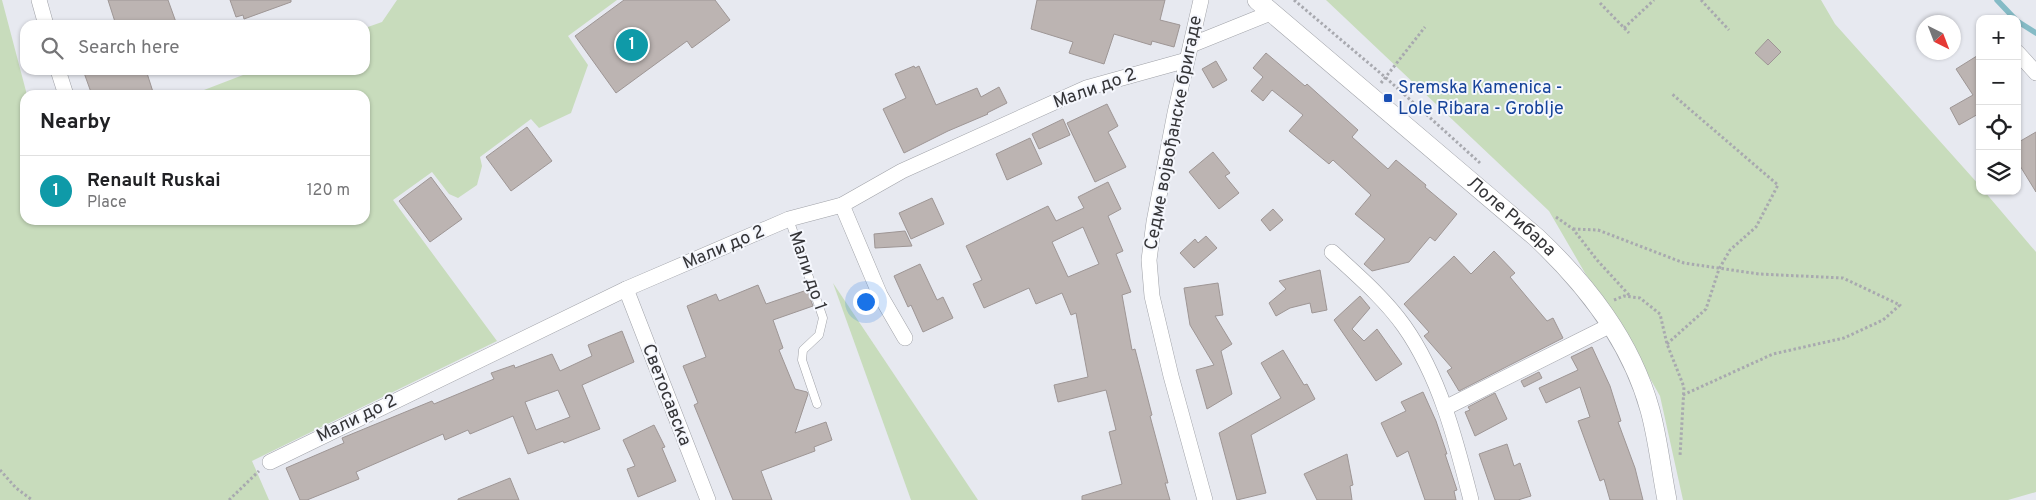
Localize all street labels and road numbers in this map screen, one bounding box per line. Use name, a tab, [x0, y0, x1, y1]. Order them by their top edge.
street label: Седме војвођанске бригаде	[1140, 14, 1208, 252]
street label: Мали до 2	[1050, 63, 1140, 115]
street label: Лоле Рибара	[1462, 172, 1561, 261]
street label: Мали до 2	[680, 220, 768, 276]
street label: Мали до 1	[783, 228, 831, 314]
street label: Светосавска	[636, 341, 696, 449]
street label: Мали до 2	[313, 390, 401, 448]

